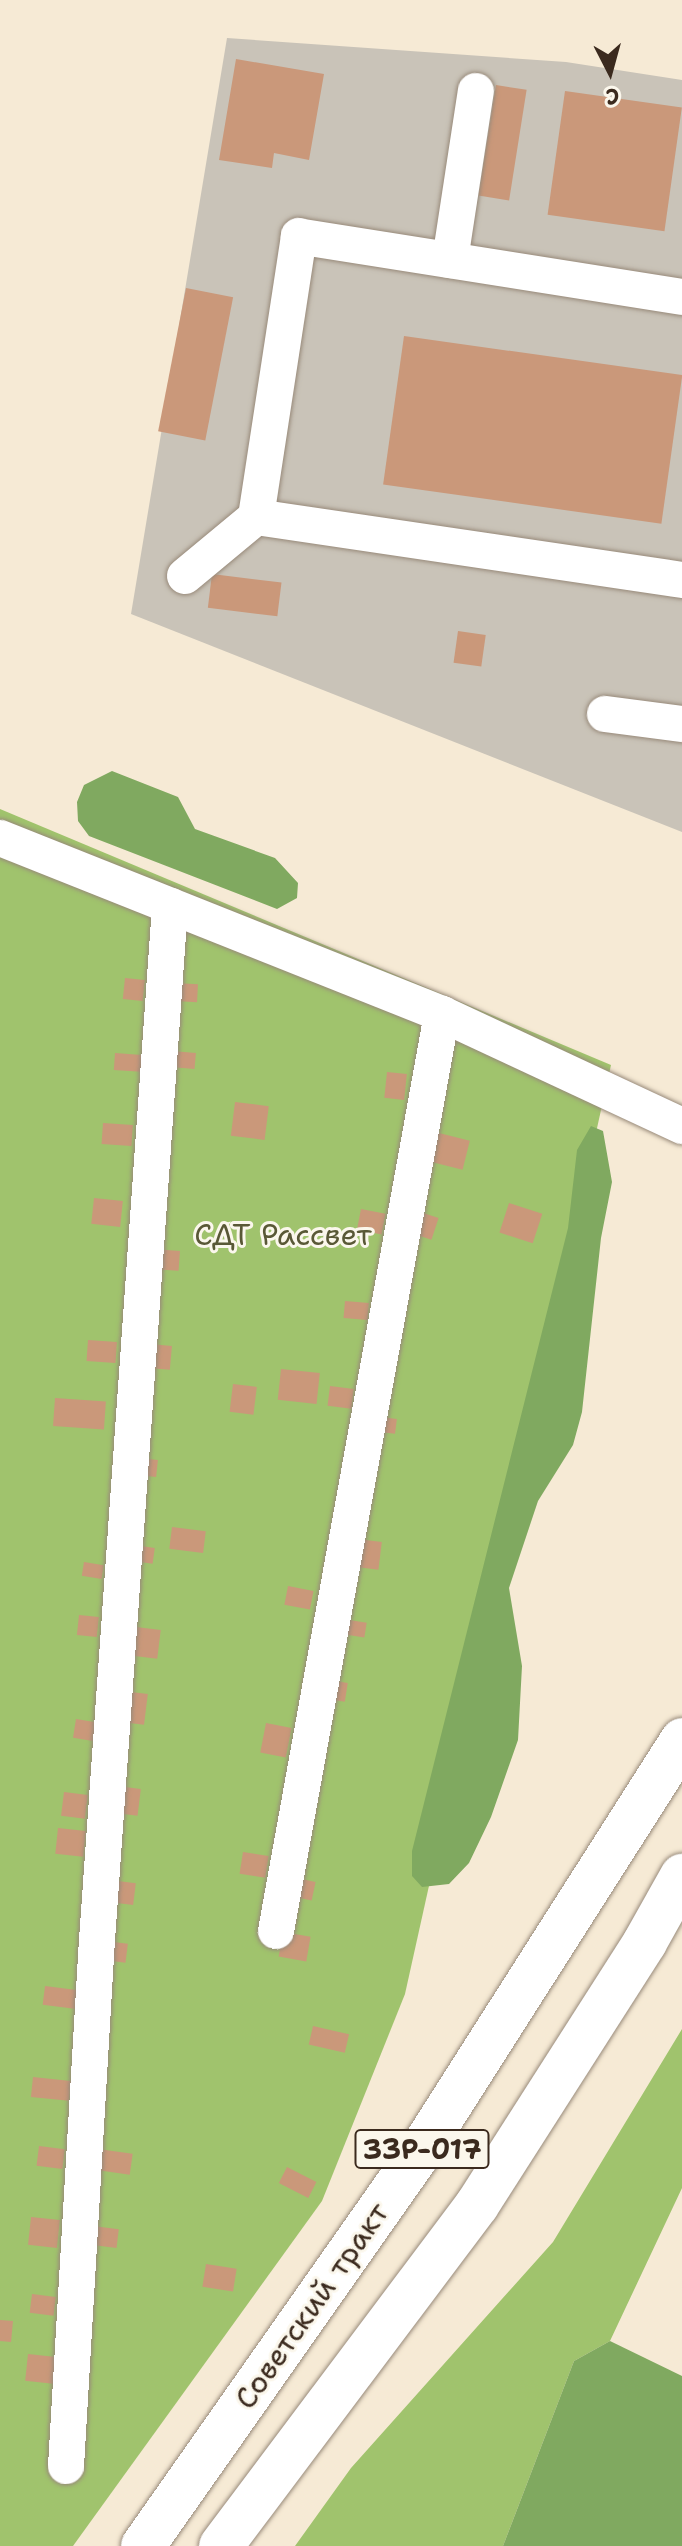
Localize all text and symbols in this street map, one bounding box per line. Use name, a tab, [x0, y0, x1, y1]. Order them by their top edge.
north arrow	[570, 32, 650, 112]
text: С	[604, 81, 621, 111]
park label: СДТ Рассвет	[194, 1217, 372, 1253]
road number: 33Р-017	[354, 2125, 490, 2173]
street label: Советский тракт	[227, 2196, 397, 2416]

